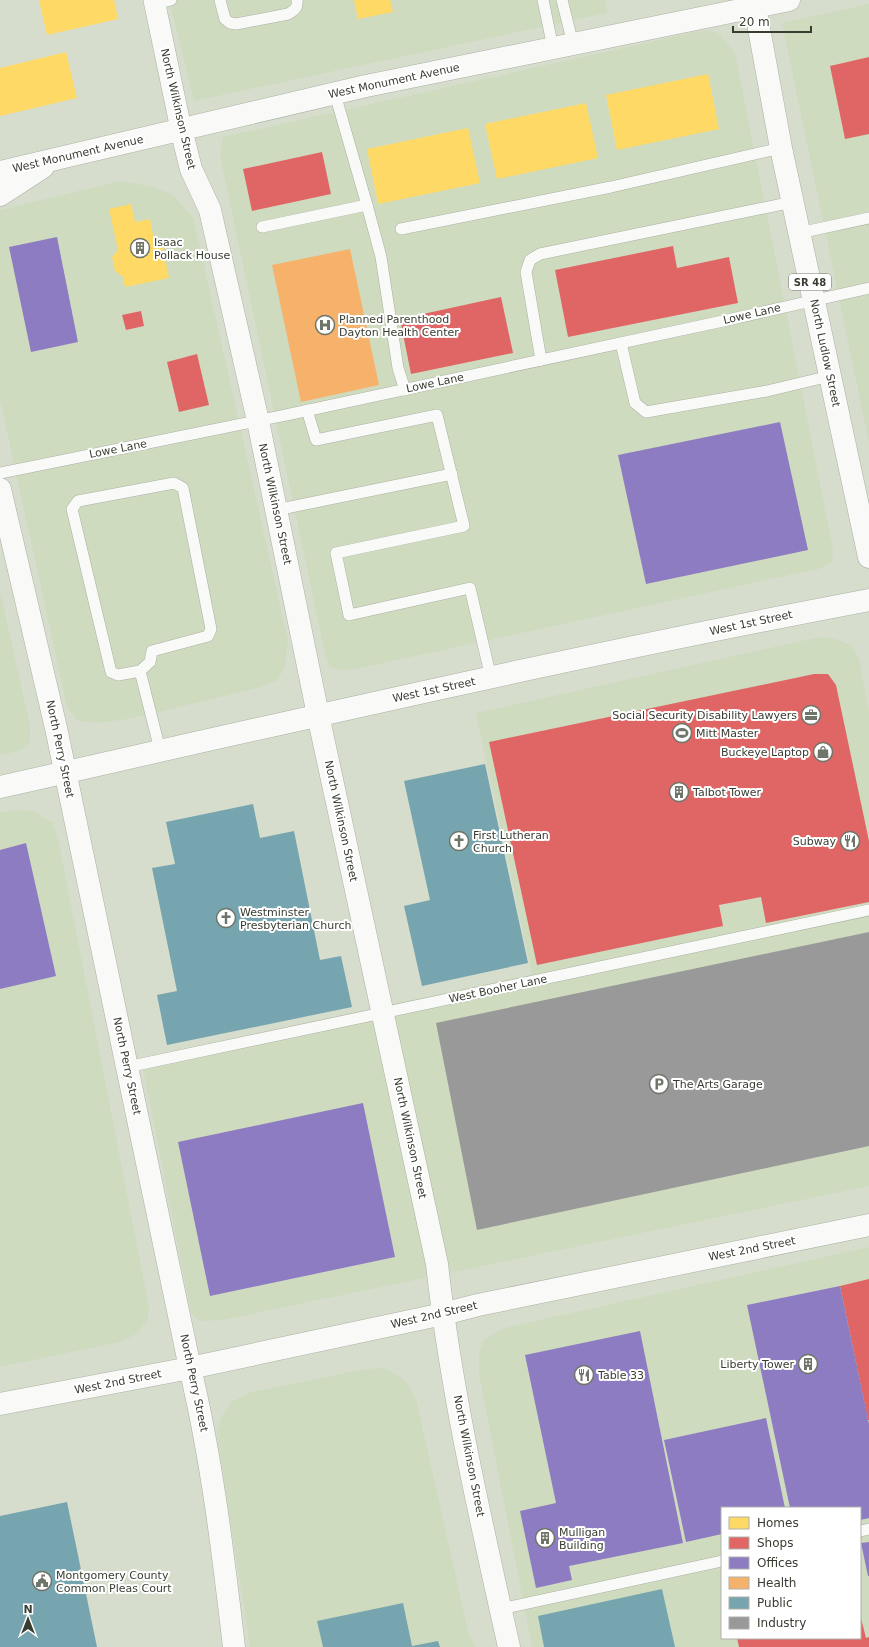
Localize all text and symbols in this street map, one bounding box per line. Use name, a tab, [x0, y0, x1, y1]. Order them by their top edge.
scale bar	[733, 8, 811, 34]
text: 20 m	[739, 15, 770, 29]
street label: North Wilkinson Street	[158, 47, 198, 171]
street label: West Monument Avenue	[327, 61, 461, 101]
street label: West Monument Avenue	[11, 133, 145, 175]
place label: Isaac Pollack House	[154, 236, 230, 262]
building icon: Isaac Pollack House	[129, 237, 151, 259]
road number: SR 48	[789, 274, 831, 290]
street label: North Ludlow Street	[807, 298, 843, 409]
street label: Lowe Lane	[722, 301, 782, 327]
place label: Planned Parenthood Dayton Health Center	[339, 313, 459, 339]
hospital icon: Planned Parenthood Dayton Health Center	[314, 314, 336, 336]
street label: Lowe Lane	[405, 371, 465, 395]
street label: Lowe Lane	[88, 437, 148, 461]
street label: North Wilkinson Street	[256, 442, 294, 567]
street label: West 1st Street	[708, 608, 794, 638]
street label: West 1st Street	[391, 675, 477, 705]
street label: North Perry Street	[43, 699, 77, 800]
office icon: Social Security Disability Lawyers	[800, 704, 822, 726]
place label: Social Security Disability Lawyers	[612, 709, 797, 722]
sports icon: Mitt Master	[671, 722, 693, 744]
place label: Mitt Master	[696, 727, 759, 740]
shop icon: Buckeye Laptop	[812, 741, 834, 763]
place label: Buckeye Laptop	[721, 746, 809, 759]
street label: North Wilkinson Street	[322, 759, 360, 884]
building icon: Talbot Tower	[668, 781, 690, 803]
place label: Talbot Tower	[692, 786, 762, 799]
place label: First Lutheran Church	[473, 829, 549, 855]
church icon: First Lutheran Church	[448, 830, 470, 852]
restaurant icon: Subway	[839, 830, 861, 852]
place label: Subway	[793, 835, 836, 848]
place label: Westminster Presbyterian Church	[240, 906, 352, 932]
church icon: Westminster Presbyterian Church	[215, 907, 237, 929]
street label: West Booher Lane	[448, 972, 548, 1006]
street label: North Perry Street	[110, 1016, 144, 1117]
parking icon: The Arts Garage	[648, 1073, 670, 1095]
street label: North Wilkinson Street	[391, 1076, 429, 1201]
place label: The Arts Garage	[672, 1078, 763, 1091]
street label: West 2nd Street	[707, 1234, 797, 1264]
street label: West 2nd Street	[389, 1299, 479, 1331]
street label: North Perry Street	[177, 1333, 211, 1434]
building icon: Liberty Tower	[797, 1353, 819, 1375]
place label: Liberty Tower	[720, 1358, 794, 1371]
restaurant icon: Table 33	[573, 1364, 595, 1386]
street label: West 2nd Street	[73, 1367, 163, 1397]
place label: Table 33	[597, 1369, 644, 1382]
street label: North Wilkinson Street	[451, 1394, 487, 1519]
legend	[721, 1507, 861, 1639]
text: Homes	[757, 1516, 799, 1530]
place label: Mulligan Building	[559, 1526, 605, 1552]
building icon: Mulligan Building	[534, 1527, 556, 1549]
text: Shops	[757, 1536, 793, 1550]
text: Offices	[757, 1556, 798, 1570]
place label: Montgomery County Common Pleas Court	[56, 1569, 172, 1595]
public building icon: Montgomery County Common Pleas Court	[31, 1570, 53, 1592]
text: Health	[757, 1576, 796, 1590]
text: Public	[757, 1596, 793, 1610]
north arrow	[8, 1599, 48, 1639]
text: N	[23, 1603, 33, 1616]
text: Industry	[757, 1616, 806, 1630]

